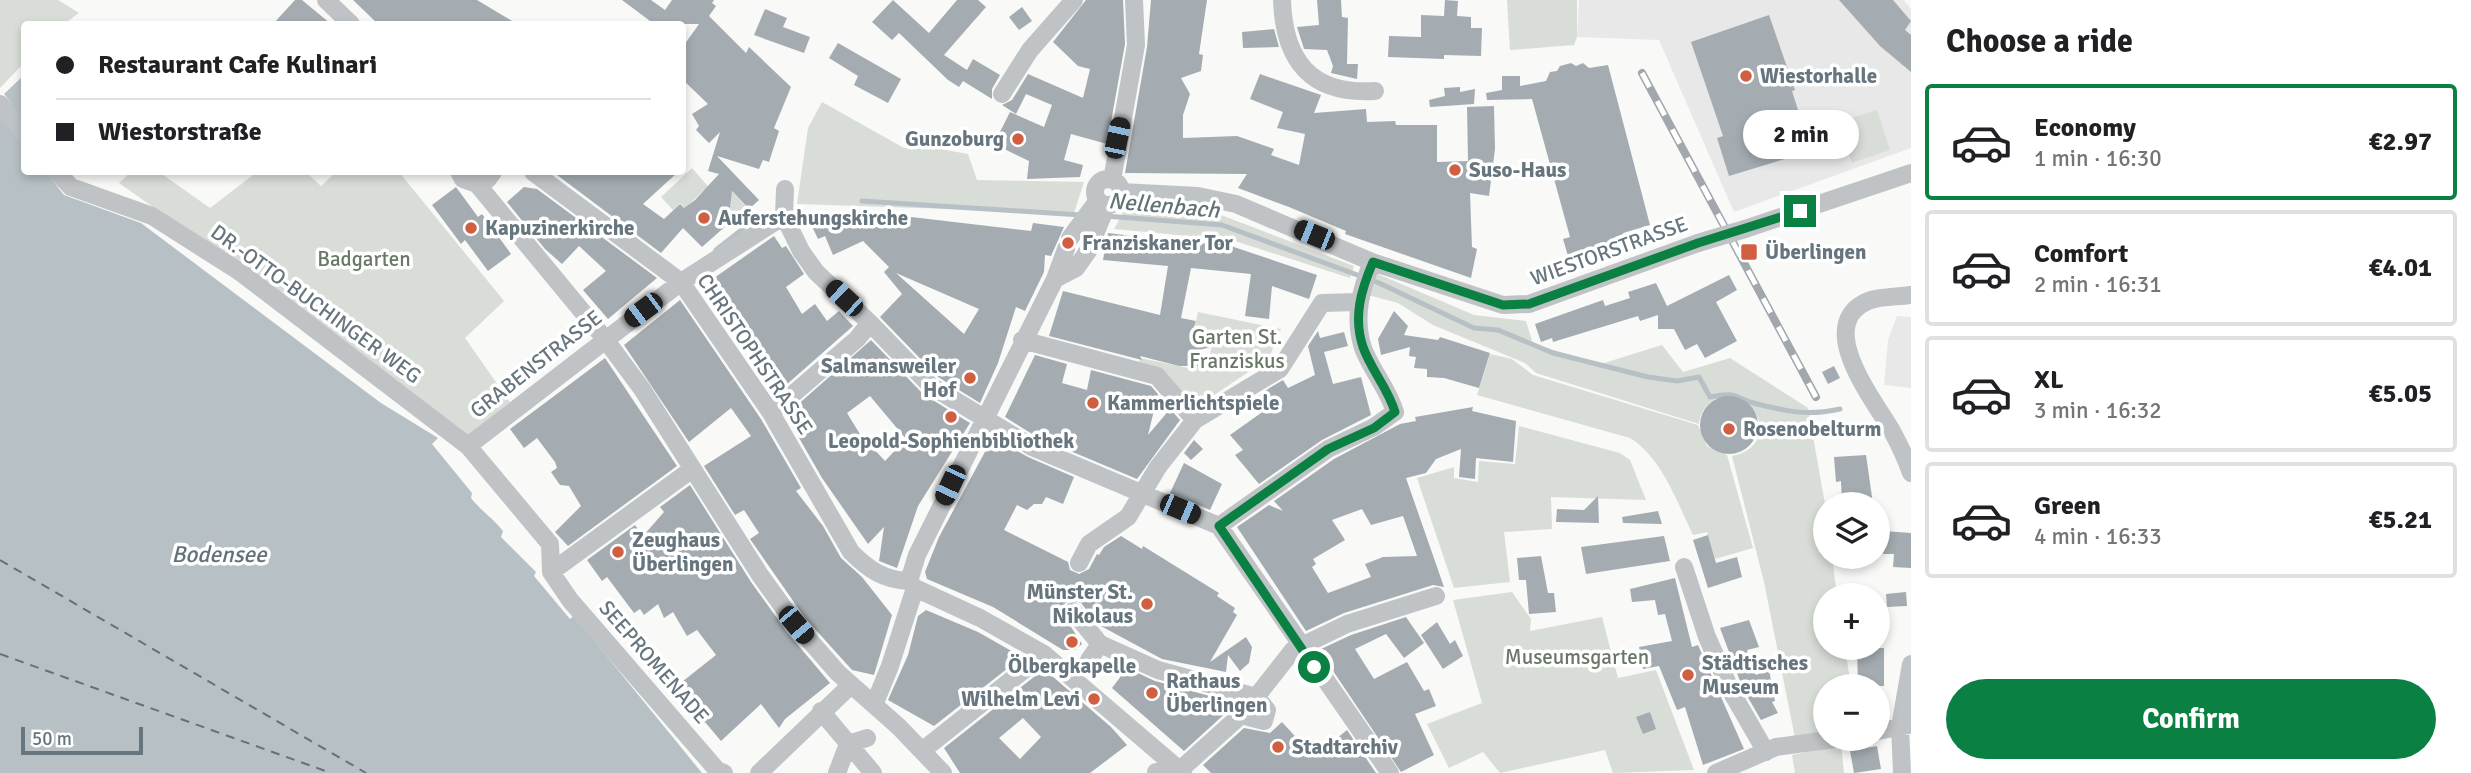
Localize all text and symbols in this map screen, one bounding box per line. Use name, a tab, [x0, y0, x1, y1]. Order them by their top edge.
text: Choose a ride	[1946, 22, 2133, 61]
text: Restaurant Cafe Kulinari	[98, 49, 377, 81]
place label: Wiestorhalle	[1760, 63, 1877, 89]
marker: Wiestorhalle	[1738, 68, 1754, 84]
callout: 2 min	[1742, 110, 1858, 158]
icon: car	[1950, 111, 2013, 174]
text: Economy	[2034, 112, 2136, 144]
car	[1103, 115, 1132, 161]
text: Wiestorstraße	[98, 116, 262, 148]
text: 2 min	[1773, 120, 1829, 149]
place label: Gunzoburg	[905, 126, 1004, 152]
text: €2.97	[2368, 126, 2432, 158]
marker: Gunzoburg	[1010, 131, 1026, 147]
text: 1 min · 16:30	[2034, 144, 2162, 173]
place label: Suso-Haus	[1469, 157, 1566, 183]
marker: Suso-Haus	[1447, 162, 1463, 178]
water label: Nellenbach	[1107, 186, 1222, 225]
route end	[1784, 195, 1816, 227]
place label: Auferstehungskirche	[718, 205, 908, 231]
marker: Auferstehungskirche	[696, 210, 712, 226]
street label: WIESTORSTRASSE	[1527, 211, 1691, 291]
place label: Kapuzinerkirche	[485, 215, 635, 241]
car	[1291, 217, 1338, 253]
street label: DR.-OTTO-BUCHINGER WEG	[206, 219, 426, 389]
marker: Kapuzinerkirche	[463, 220, 479, 236]
place label: Franziskaner Tor	[1082, 230, 1234, 256]
marker: Franziskaner Tor	[1060, 235, 1076, 251]
icon: car	[1950, 237, 2013, 300]
text: Comfort	[2034, 238, 2128, 270]
place label: Überlingen	[1765, 239, 1866, 265]
marker: Überlingen	[1739, 242, 1759, 262]
park label: Badgarten	[317, 246, 411, 272]
text: €4.01	[2368, 252, 2432, 284]
street label: CHRISTOPHSTRASSE	[692, 269, 818, 439]
text: 2 min · 16:31	[2034, 270, 2162, 299]
car	[822, 276, 867, 320]
car	[620, 289, 667, 331]
street label: GRABENSTRASSE	[465, 305, 607, 423]
park label: Garten St. Franziskus	[1189, 324, 1285, 374]
place label: Salmansweiler Hof	[821, 353, 957, 403]
icon: car	[1950, 363, 2013, 426]
text: XL	[2034, 364, 2064, 396]
marker: Salmansweiler Hof	[962, 370, 978, 386]
text: €5.05	[2368, 378, 2432, 410]
place label: Kammerlichtspiele	[1107, 390, 1279, 416]
marker: Kammerlichtspiele	[1085, 395, 1101, 411]
text: 3 min · 16:32	[2034, 396, 2162, 425]
marker: Leopold-Sophienbibliothek	[943, 409, 959, 425]
place label: Rosenobelturm	[1743, 416, 1881, 442]
marker: Rosenobelturm	[1721, 421, 1737, 437]
place label: Leopold-Sophienbibliothek	[828, 428, 1074, 454]
car	[932, 462, 969, 508]
icon: car	[1950, 489, 2013, 552]
text: Green	[2034, 490, 2101, 522]
car	[1157, 491, 1204, 527]
map controls	[1813, 492, 1890, 751]
button: layers	[1813, 492, 1890, 569]
text: €5.21	[2368, 504, 2432, 536]
text: 4 min · 16:33	[2034, 522, 2162, 551]
place label: Zeughaus Überlingen	[632, 527, 733, 577]
water label: Bodensee	[171, 540, 268, 569]
marker: Zeughaus Überlingen	[610, 544, 626, 560]
place label: Münster St. Nikolaus	[1027, 579, 1133, 629]
button: +	[1813, 583, 1890, 660]
street label: SEEPROMENADE	[593, 595, 715, 729]
marker: Münster St. Nikolaus	[1139, 596, 1155, 612]
car	[775, 602, 818, 648]
marker: Ölbergkapelle	[1064, 634, 1080, 650]
park label: Museumsgarten	[1505, 644, 1649, 670]
place label: Städtisches Museum	[1702, 650, 1808, 700]
route start	[1298, 651, 1330, 683]
place label: Ölbergkapelle	[1008, 653, 1136, 679]
marker: Städtisches Museum	[1680, 667, 1696, 683]
place label: Rathaus Überlingen	[1166, 668, 1267, 718]
button: −	[1813, 674, 1890, 751]
button: Confirm	[1946, 679, 2436, 759]
marker: Rathaus Überlingen	[1144, 685, 1160, 701]
place label: Wilhelm Levi	[961, 686, 1080, 712]
marker: Wilhelm Levi	[1086, 691, 1102, 707]
scale bar	[21, 724, 144, 756]
text: 50 m	[32, 727, 72, 751]
place label: Stadtarchiv	[1292, 734, 1399, 760]
marker: Stadtarchiv	[1270, 739, 1286, 755]

